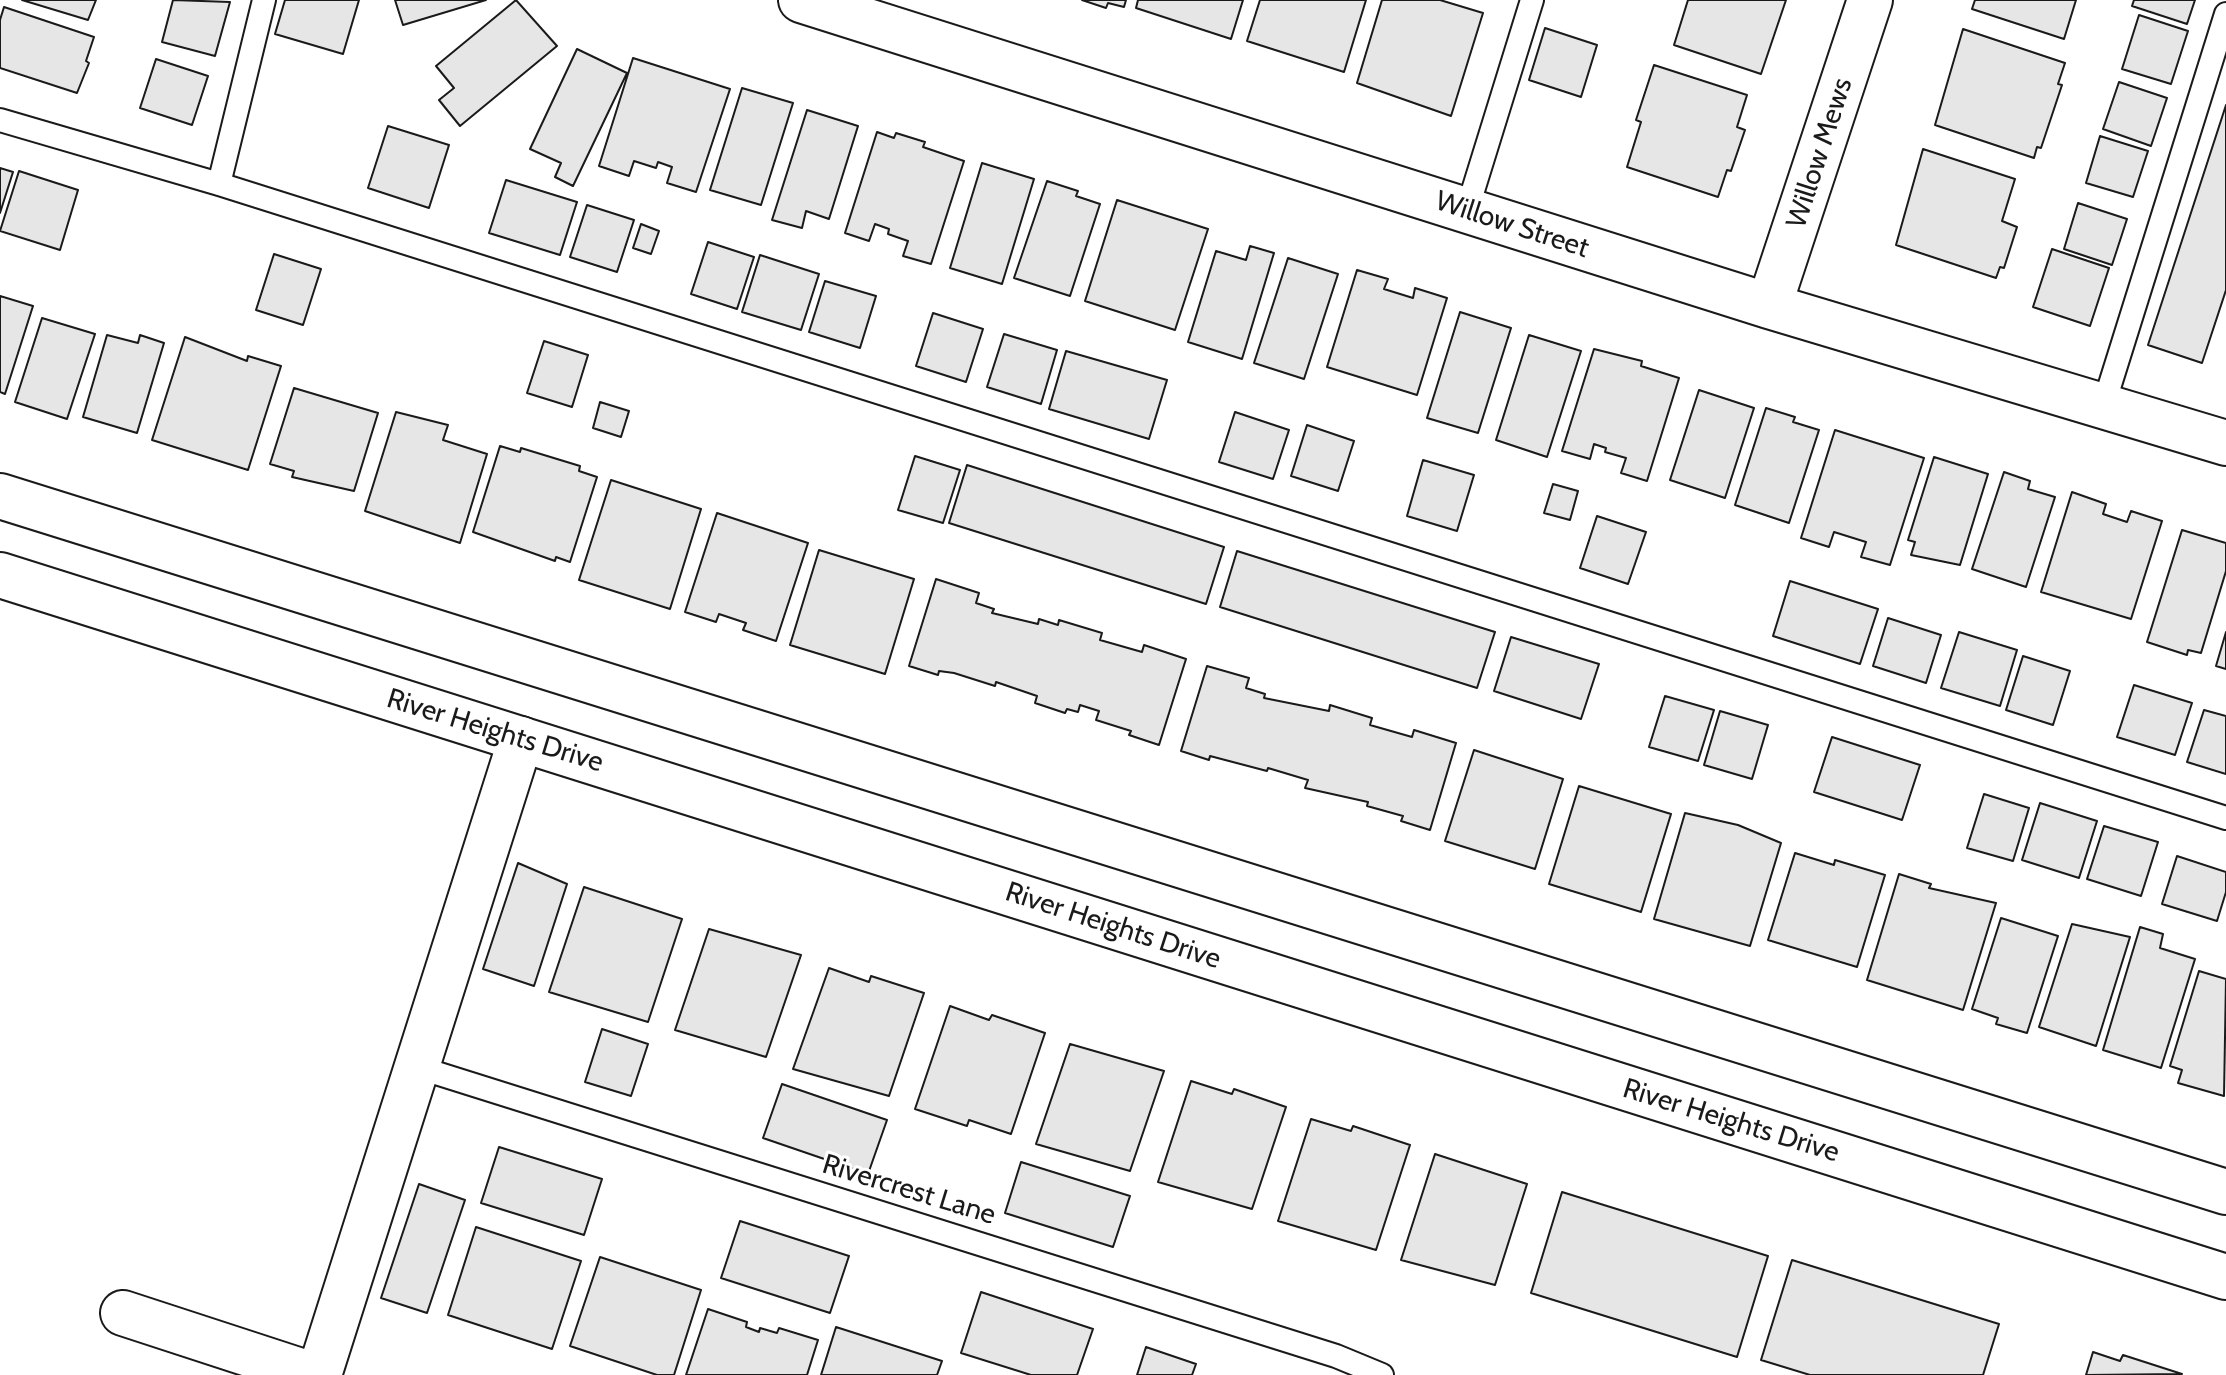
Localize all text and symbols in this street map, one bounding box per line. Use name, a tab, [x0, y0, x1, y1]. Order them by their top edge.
street label: Willow Mews	[1780, 74, 1860, 232]
street label: Willow Street	[1431, 184, 1593, 266]
street label: River Heights Drive	[383, 682, 607, 780]
street label: River Heights Drive	[1001, 875, 1225, 977]
street label: River Heights Drive	[1619, 1072, 1843, 1170]
street label: Rivercrest Lane	[818, 1148, 1000, 1232]

